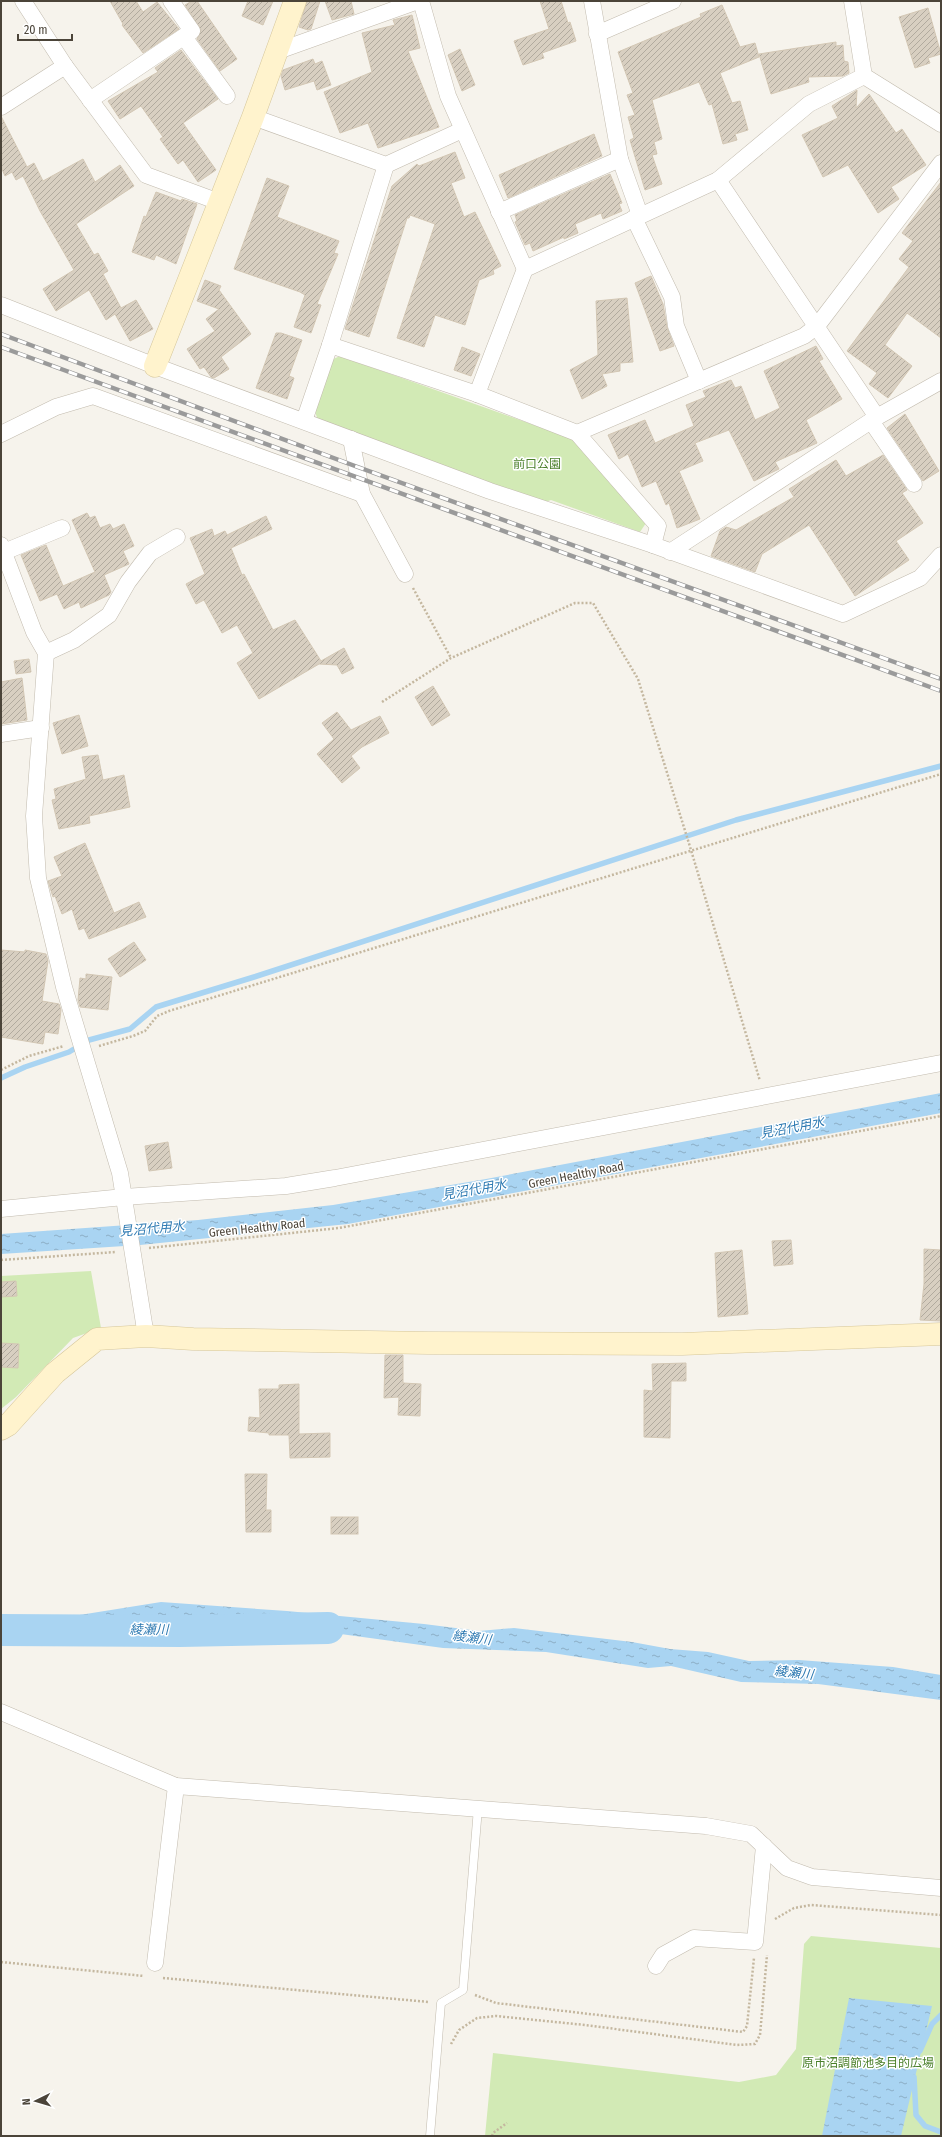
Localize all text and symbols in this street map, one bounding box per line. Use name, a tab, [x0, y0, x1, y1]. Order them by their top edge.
scale bar	[18, 16, 72, 42]
text: 20 m	[24, 23, 48, 37]
park label: 前口公園	[513, 457, 561, 471]
water label: 見沼代用水	[759, 1114, 827, 1141]
street label: Green Healthy Road	[527, 1159, 625, 1191]
water label: 見沼代用水	[441, 1176, 509, 1203]
street label: Green Healthy Road	[208, 1216, 306, 1240]
water label: 見沼代用水	[119, 1218, 187, 1239]
water label: 綾瀬川	[129, 1622, 170, 1637]
water label: 綾瀬川	[452, 1628, 494, 1648]
water label: 綾瀬川	[774, 1663, 816, 1682]
park label: 原市沼調節池多目的広場	[802, 2056, 934, 2070]
north arrow	[16, 2081, 56, 2121]
text: N	[20, 2098, 33, 2106]

